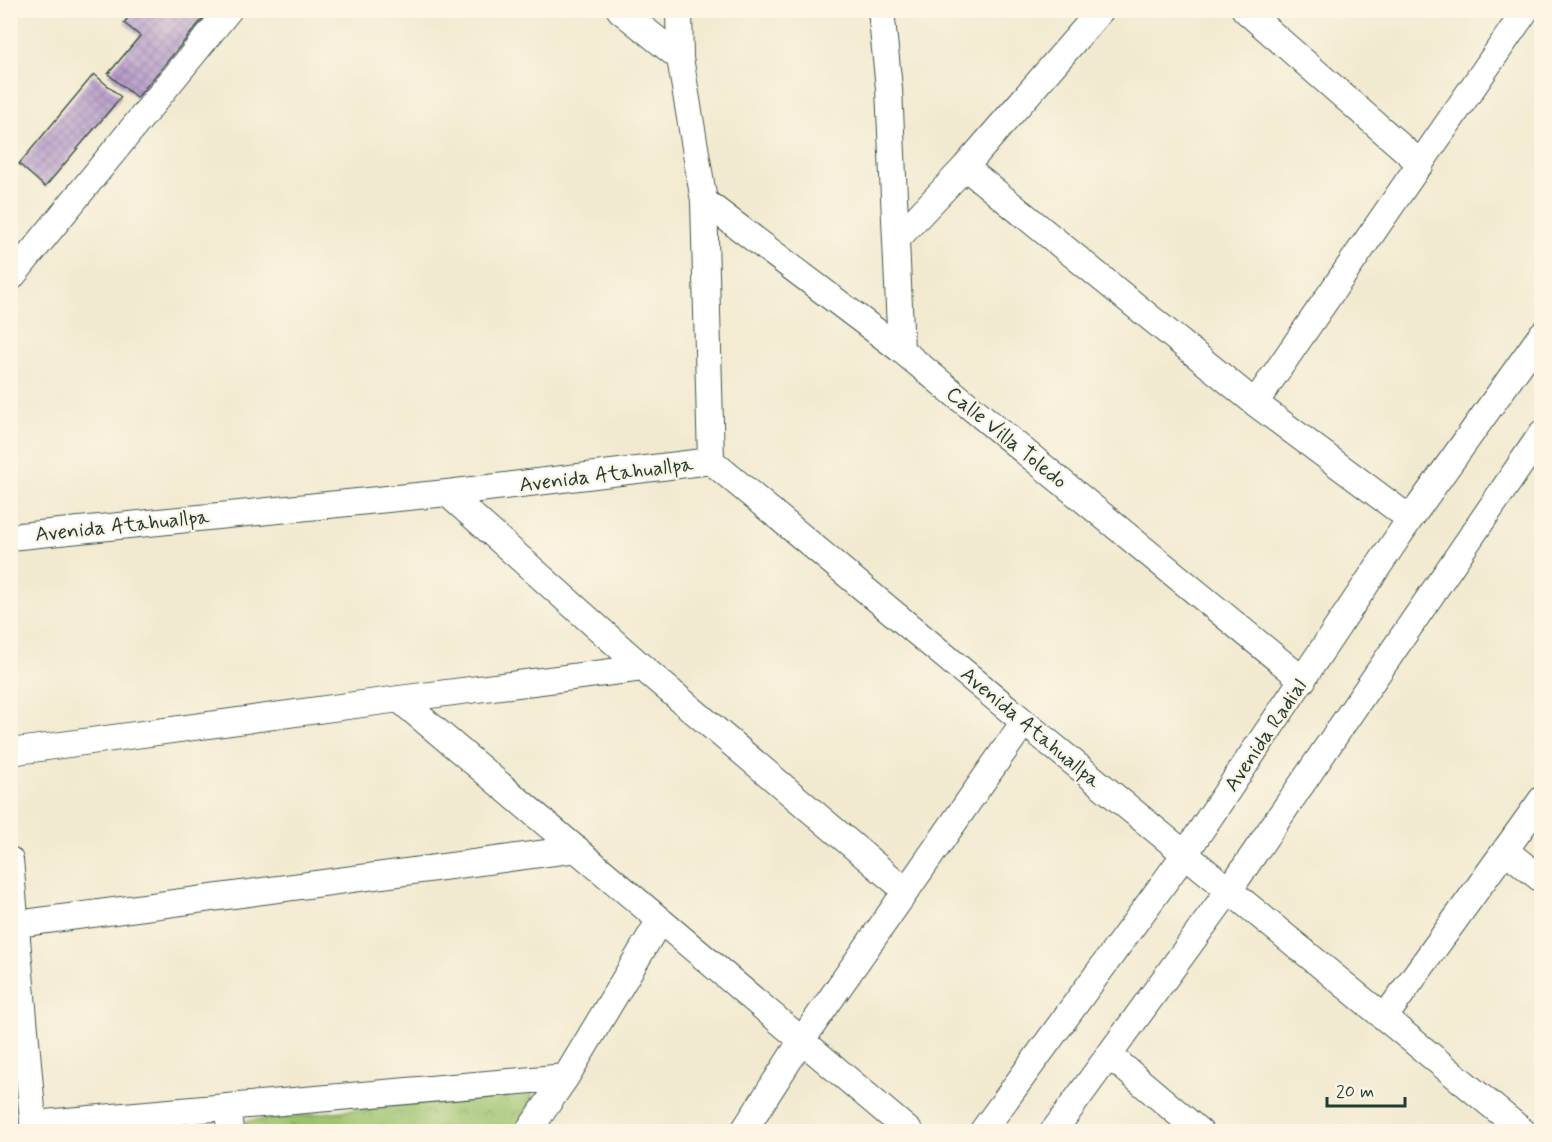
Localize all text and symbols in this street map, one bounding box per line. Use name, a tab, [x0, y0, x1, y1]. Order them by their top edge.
street label: Calle Villa Toledo	[940, 380, 1073, 495]
street label: Avenida Atahuallpa	[518, 450, 695, 500]
street label: Avenida Atahuallpa	[34, 503, 211, 549]
street label: Avenida Atahuallpa	[954, 661, 1107, 795]
street label: Avenida Radial	[1218, 674, 1314, 797]
scale bar	[1327, 1070, 1405, 1108]
text: 20 m	[1336, 1080, 1374, 1104]

